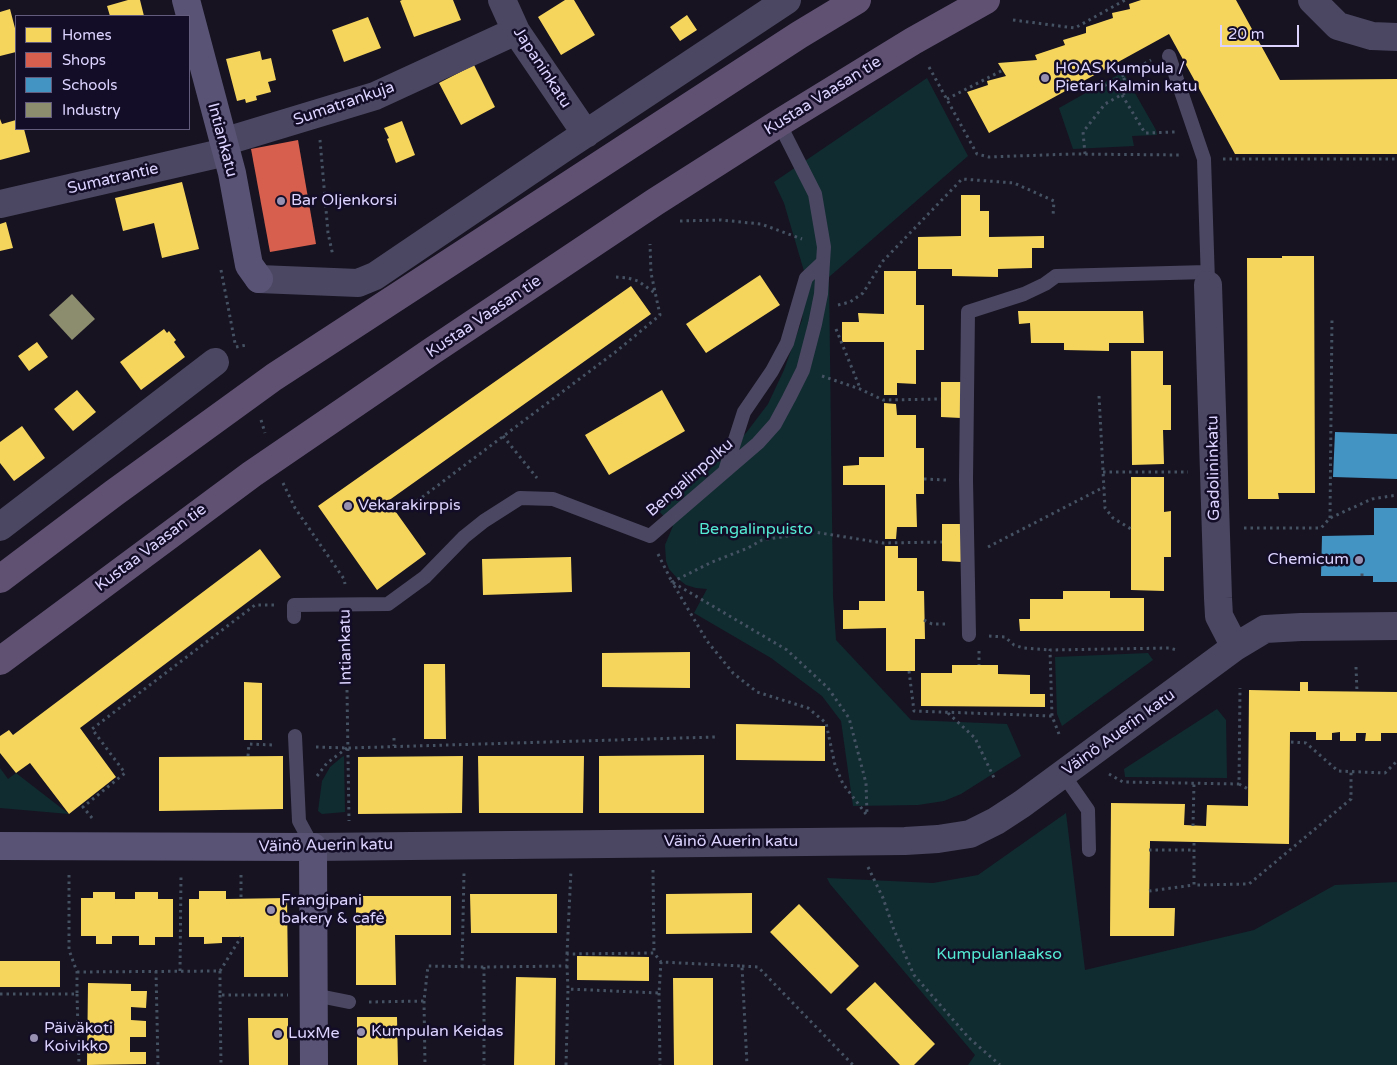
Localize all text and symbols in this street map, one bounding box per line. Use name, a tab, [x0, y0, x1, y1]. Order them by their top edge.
legend	[15, 15, 190, 130]
scale bar	[1222, 15, 1301, 47]
street label: Japaninkatu	[509, 24, 575, 112]
text: 20 m	[1228, 25, 1265, 43]
text: Homes	[62, 26, 112, 44]
text: Shops	[62, 51, 106, 69]
street label: Kustaa Vaasan tie	[761, 52, 885, 140]
place label: HOAS Kumpula / Pietari Kalmin katu	[1055, 59, 1198, 97]
marker: HOAS Kumpula / Pietari Kalmin katu	[1039, 72, 1051, 84]
text: Schools	[62, 76, 118, 94]
street label: Sumatrankuja	[291, 78, 397, 130]
text: Industry	[62, 101, 121, 119]
street label: Intiankatu	[203, 101, 241, 179]
street label: Sumatrantie	[66, 159, 160, 199]
place label: Bar Oljenkorsi	[291, 191, 397, 211]
marker: Bar Oljenkorsi	[275, 195, 287, 207]
street label: Kustaa Vaasan tie	[423, 271, 545, 363]
street label: Gadolininkatu	[1203, 415, 1225, 521]
street label: Bengalinpolku	[643, 435, 737, 521]
place label: Vekarakirppis	[358, 496, 461, 516]
street label: Kustaa Vaasan tie	[92, 500, 210, 596]
marker: Vekarakirppis	[342, 500, 354, 512]
park label: Bengalinpuisto	[699, 520, 813, 540]
place label: Chemicum	[1267, 550, 1349, 570]
marker: Chemicum	[1353, 554, 1365, 566]
street label: Intiankatu	[336, 609, 356, 685]
street label: Väinö Auerin katu	[1059, 686, 1179, 780]
street label: Väinö Auerin katu	[664, 832, 798, 852]
street label: Väinö Auerin katu	[259, 835, 393, 857]
place label: Frangipani bakery & café	[281, 891, 384, 929]
marker: Frangipani bakery & café	[265, 904, 277, 916]
park label: Kumpulanlaakso	[936, 945, 1062, 965]
place label: Päiväkoti Koivikko	[44, 1019, 113, 1057]
place label: Kumpulan Keidas	[371, 1022, 503, 1042]
place label: LuxMe	[288, 1024, 340, 1044]
marker: Kumpulan Keidas	[355, 1026, 367, 1038]
marker: LuxMe	[272, 1028, 284, 1040]
marker: Päiväkoti Koivikko	[28, 1032, 40, 1044]

